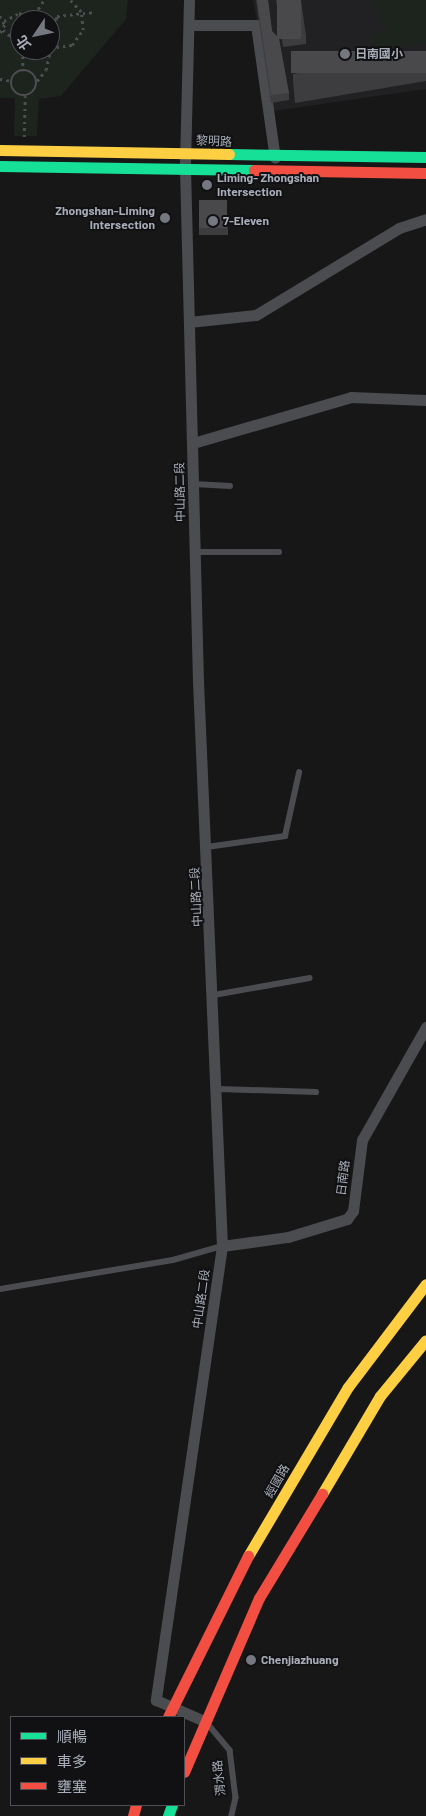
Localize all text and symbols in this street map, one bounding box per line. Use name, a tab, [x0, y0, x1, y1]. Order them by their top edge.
north arrow	[10, 10, 60, 60]
text: 北	[12, 33, 34, 54]
place label: 日南國小	[355, 47, 403, 61]
marker: 日南國小	[339, 48, 351, 60]
street label: 黎明路	[196, 133, 232, 149]
place label: Liming- Zhongshan Intersection	[217, 171, 319, 199]
marker: Liming- Zhongshan Intersection	[201, 179, 213, 191]
place label: Zhongshan-Liming Intersection	[55, 204, 155, 232]
marker: Zhongshan-Liming Intersection	[159, 212, 171, 224]
place label: 7-Eleven	[223, 214, 269, 228]
marker: 7-Eleven	[207, 215, 219, 227]
street label: 中山路二段	[172, 462, 188, 522]
street label: 中山路二段	[187, 867, 205, 927]
street label: 日南路	[334, 1159, 352, 1197]
street label: 中山路二段	[190, 1268, 212, 1330]
street label: 經國路	[262, 1462, 292, 1500]
place label: Chenjiazhuang	[261, 1653, 339, 1667]
marker: Chenjiazhuang	[245, 1654, 257, 1666]
legend	[10, 1716, 185, 1806]
text: 順暢	[57, 1727, 87, 1745]
text: 車多	[57, 1752, 87, 1770]
street label: 渭水路	[210, 1759, 228, 1797]
text: 壅塞	[57, 1777, 87, 1795]

